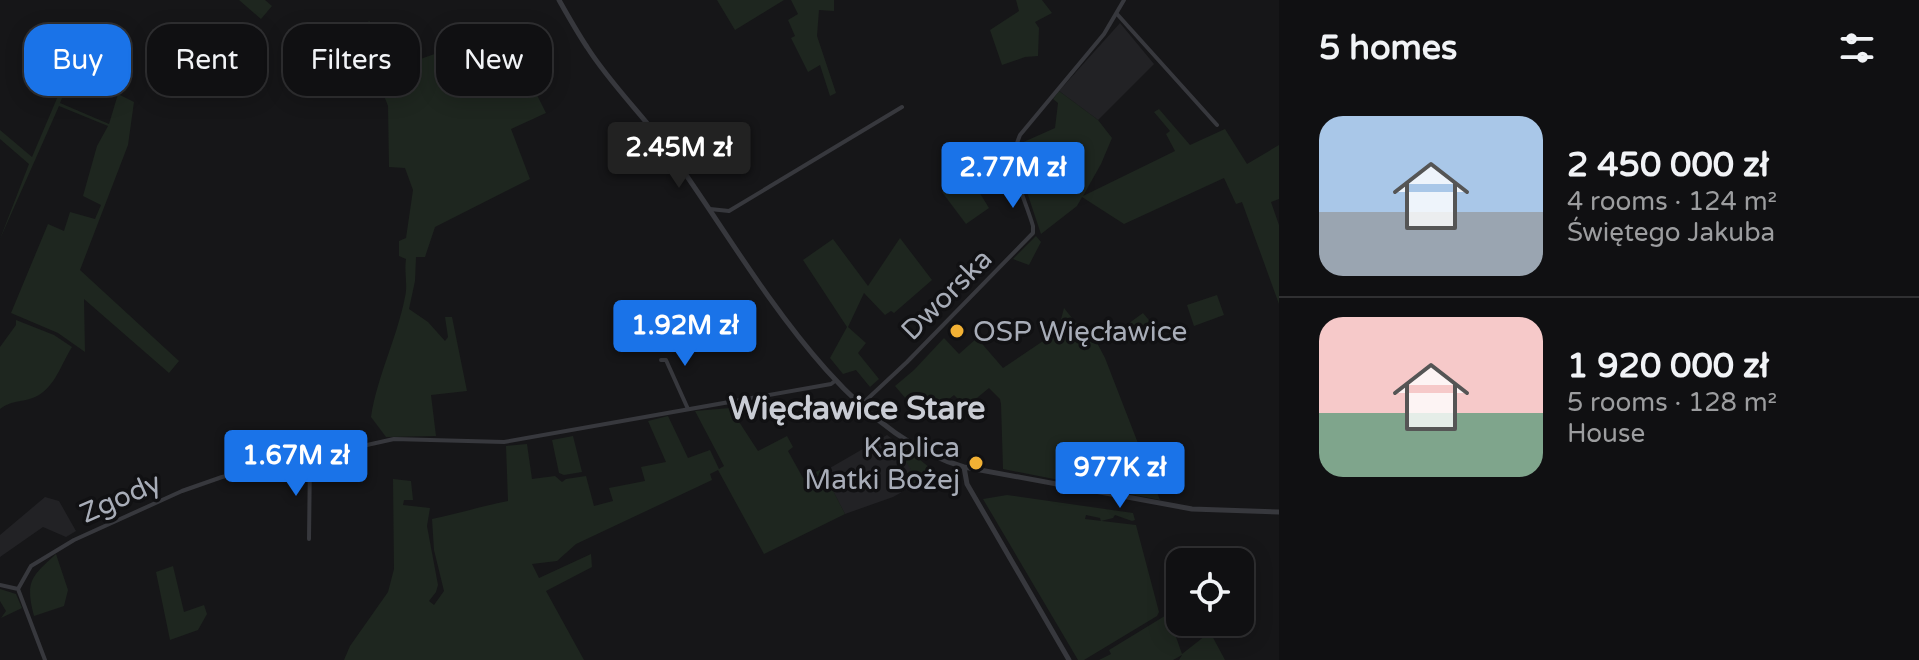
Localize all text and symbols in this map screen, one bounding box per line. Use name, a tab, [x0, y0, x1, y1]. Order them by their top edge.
chip: Buy	[24, 24, 131, 96]
chip: Rent	[147, 24, 267, 96]
chip: Filters	[283, 24, 420, 96]
chip: New	[436, 24, 552, 96]
icon: filters	[1835, 26, 1879, 70]
text: 5 homes	[1319, 28, 1457, 69]
pin: 2.45M zł	[596, 122, 762, 190]
text: 2.45M zł	[626, 132, 732, 163]
pin: 2.77M zł	[930, 142, 1096, 210]
text: 2 450 000 zł	[1567, 145, 1769, 186]
icon: home	[1383, 148, 1479, 244]
text: 2.77M zł	[959, 152, 1067, 183]
text: 4 rooms · 124 m²	[1567, 186, 1777, 217]
text: Świętego Jakuba	[1567, 217, 1775, 248]
street label: Dworska	[894, 242, 999, 347]
pin: 1.92M zł	[602, 300, 768, 368]
text: 1.92M zł	[631, 310, 739, 341]
place label: OSP Więcławice	[973, 315, 1187, 349]
marker: OSP Więcławice	[948, 322, 966, 340]
text: 1 920 000 zł	[1567, 346, 1769, 387]
icon: home	[1383, 349, 1479, 445]
text: 5 rooms · 128 m²	[1567, 387, 1777, 418]
district label: Więcławice Stare	[729, 390, 985, 428]
text: House	[1567, 418, 1645, 449]
pin: 1.67M zł	[213, 430, 379, 498]
place label: Kaplica Matki Bożej	[804, 431, 960, 497]
text: 1.67M zł	[242, 440, 350, 471]
pin: 977K zł	[1046, 442, 1194, 510]
text: 977K zł	[1074, 452, 1166, 483]
marker: Kaplica Matki Bożej	[967, 454, 985, 472]
street label: Zgody	[75, 465, 166, 531]
map controls	[1166, 548, 1254, 636]
button: locate	[1166, 548, 1254, 636]

